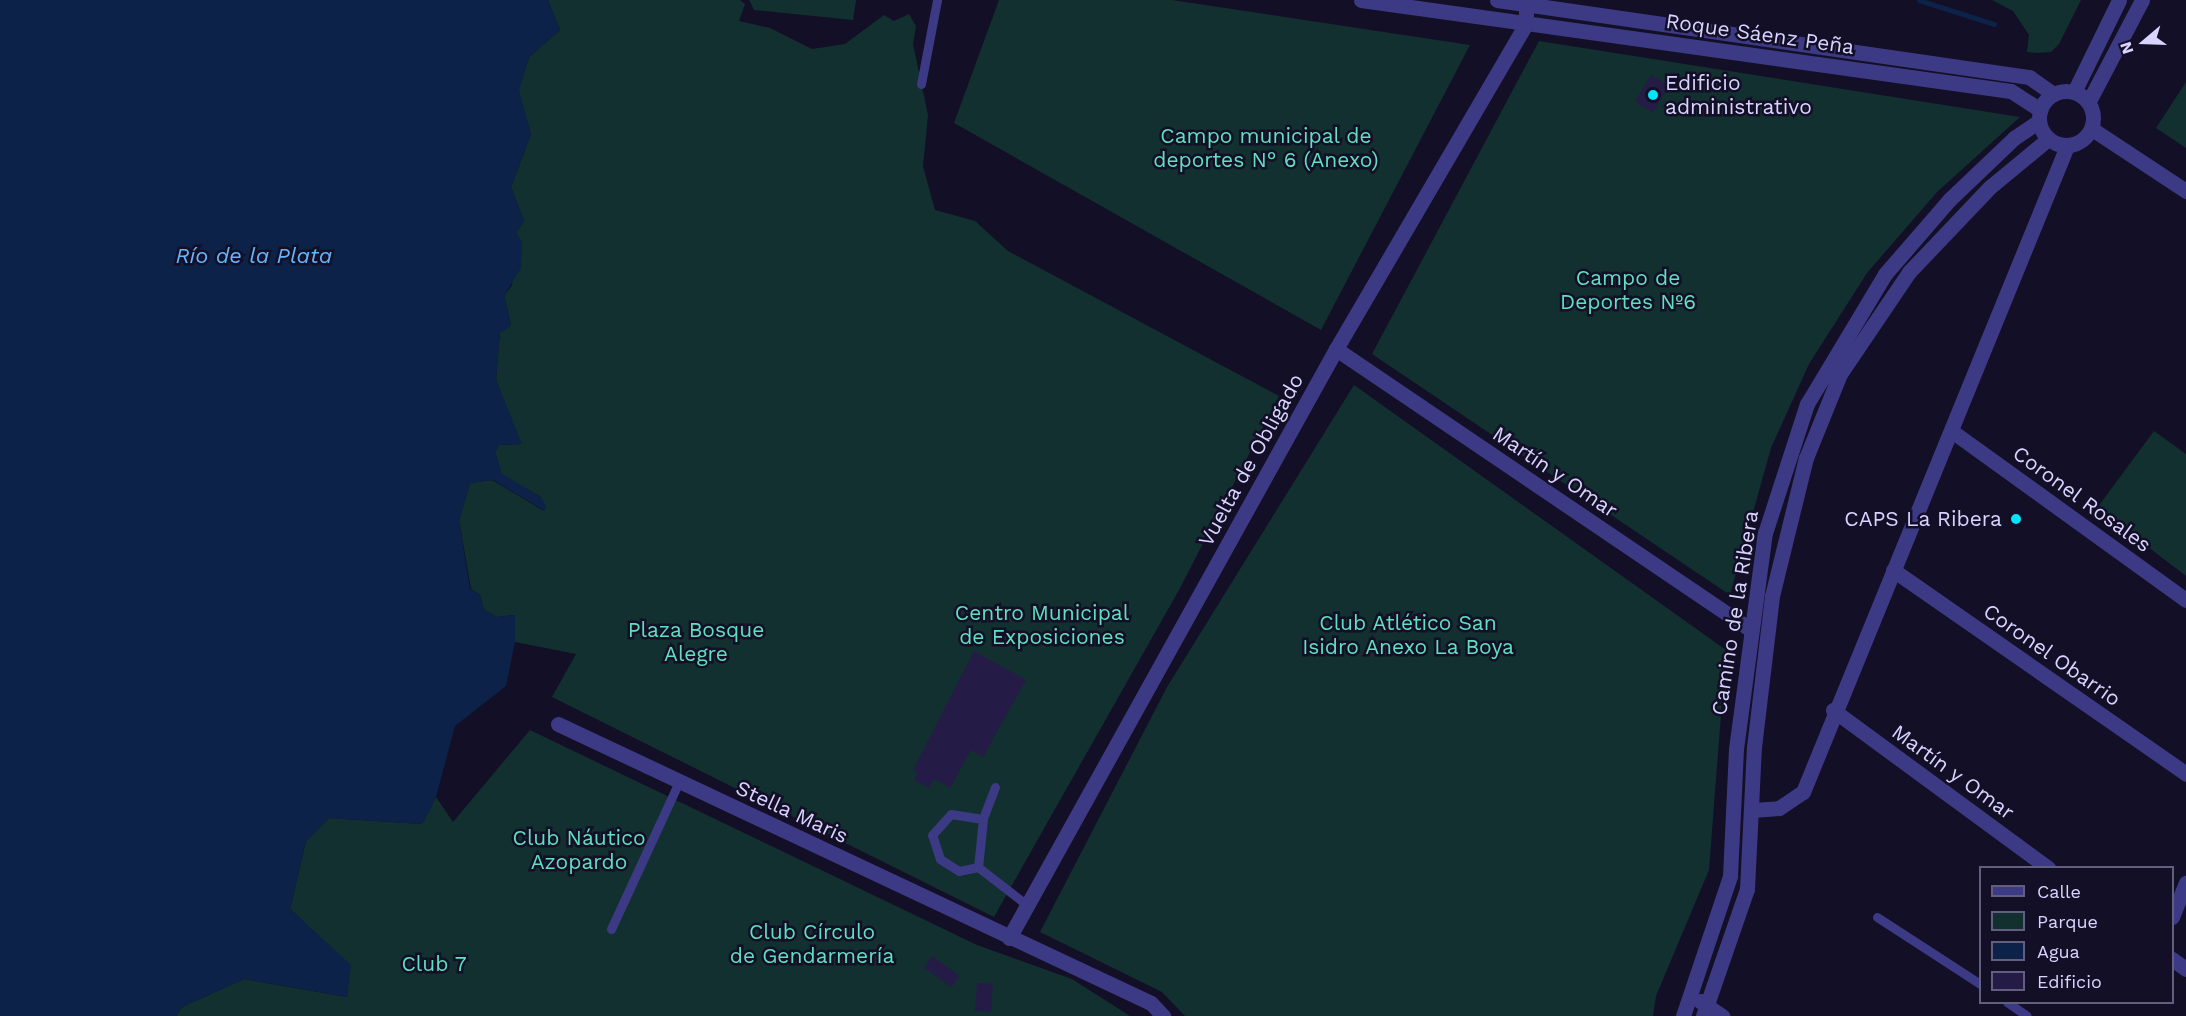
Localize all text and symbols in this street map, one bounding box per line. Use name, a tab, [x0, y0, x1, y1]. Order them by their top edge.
street label: Roque Sáenz Peña	[1664, 8, 1856, 60]
north arrow	[2114, 12, 2174, 72]
text: N	[2116, 39, 2137, 57]
place label: Edificio administrativo	[1665, 70, 1812, 120]
marker: Edificio administrativo	[1646, 88, 1660, 102]
park label: Campo municipal de deportes N° 6 (Anexo)	[1153, 123, 1379, 173]
water label: Río de la Plata	[176, 243, 332, 269]
park label: Campo de Deportes Nº6	[1560, 265, 1696, 315]
street label: Vuelta de Obligado	[1193, 369, 1309, 551]
street label: Martín y Omar	[1487, 421, 1623, 523]
street label: Coronel Rosales	[2008, 440, 2156, 558]
place label: CAPS La Ribera	[1844, 506, 2002, 532]
street label: Camino de la Ribera	[1706, 509, 1764, 717]
marker: CAPS La Ribera	[2007, 510, 2025, 528]
street label: Coronel Obarrio	[1978, 598, 2126, 712]
park label: Centro Municipal de Exposiciones	[955, 600, 1129, 650]
park label: Club Atlético San Isidro Anexo La Boya	[1301, 610, 1515, 660]
park label: Plaza Bosque Alegre	[627, 617, 765, 667]
street label: Martín y Omar	[1886, 719, 2020, 825]
street label: Stella Maris	[732, 775, 852, 849]
park label: Club Náutico Azopardo	[513, 825, 645, 875]
legend	[1979, 866, 2174, 1004]
text: Calle	[2037, 881, 2081, 902]
text: Parque	[2037, 911, 2098, 932]
park label: Club Círculo de Gendarmería	[730, 919, 894, 969]
text: Agua	[2037, 941, 2080, 962]
park label: Club 7	[401, 951, 467, 977]
text: Edificio	[2037, 971, 2102, 992]

